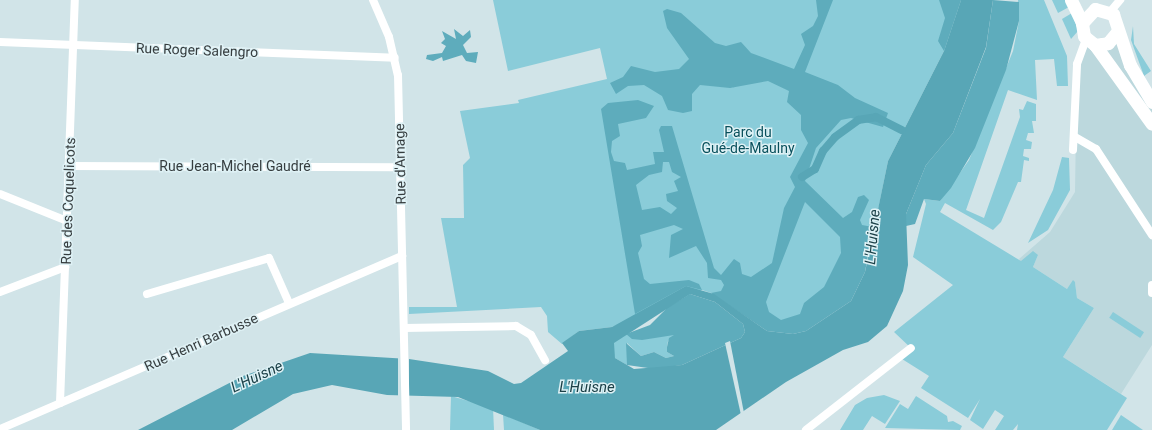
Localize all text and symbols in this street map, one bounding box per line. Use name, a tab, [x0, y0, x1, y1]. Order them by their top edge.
street label: Rue Roger Salengro	[136, 39, 258, 61]
street label: Rue d'Arnage	[391, 123, 409, 205]
park label: Parc du Gué-de-Maulny	[701, 124, 795, 156]
street label: Rue des Coquelicots	[57, 137, 79, 265]
street label: Rue Jean-Michel Gaudré	[159, 158, 311, 174]
water label: L'Huisne	[862, 209, 884, 265]
street label: Rue Henri Barbusse	[142, 309, 260, 375]
water label: L'Huisne	[228, 357, 286, 397]
water label: L'Huisne	[559, 379, 615, 397]

